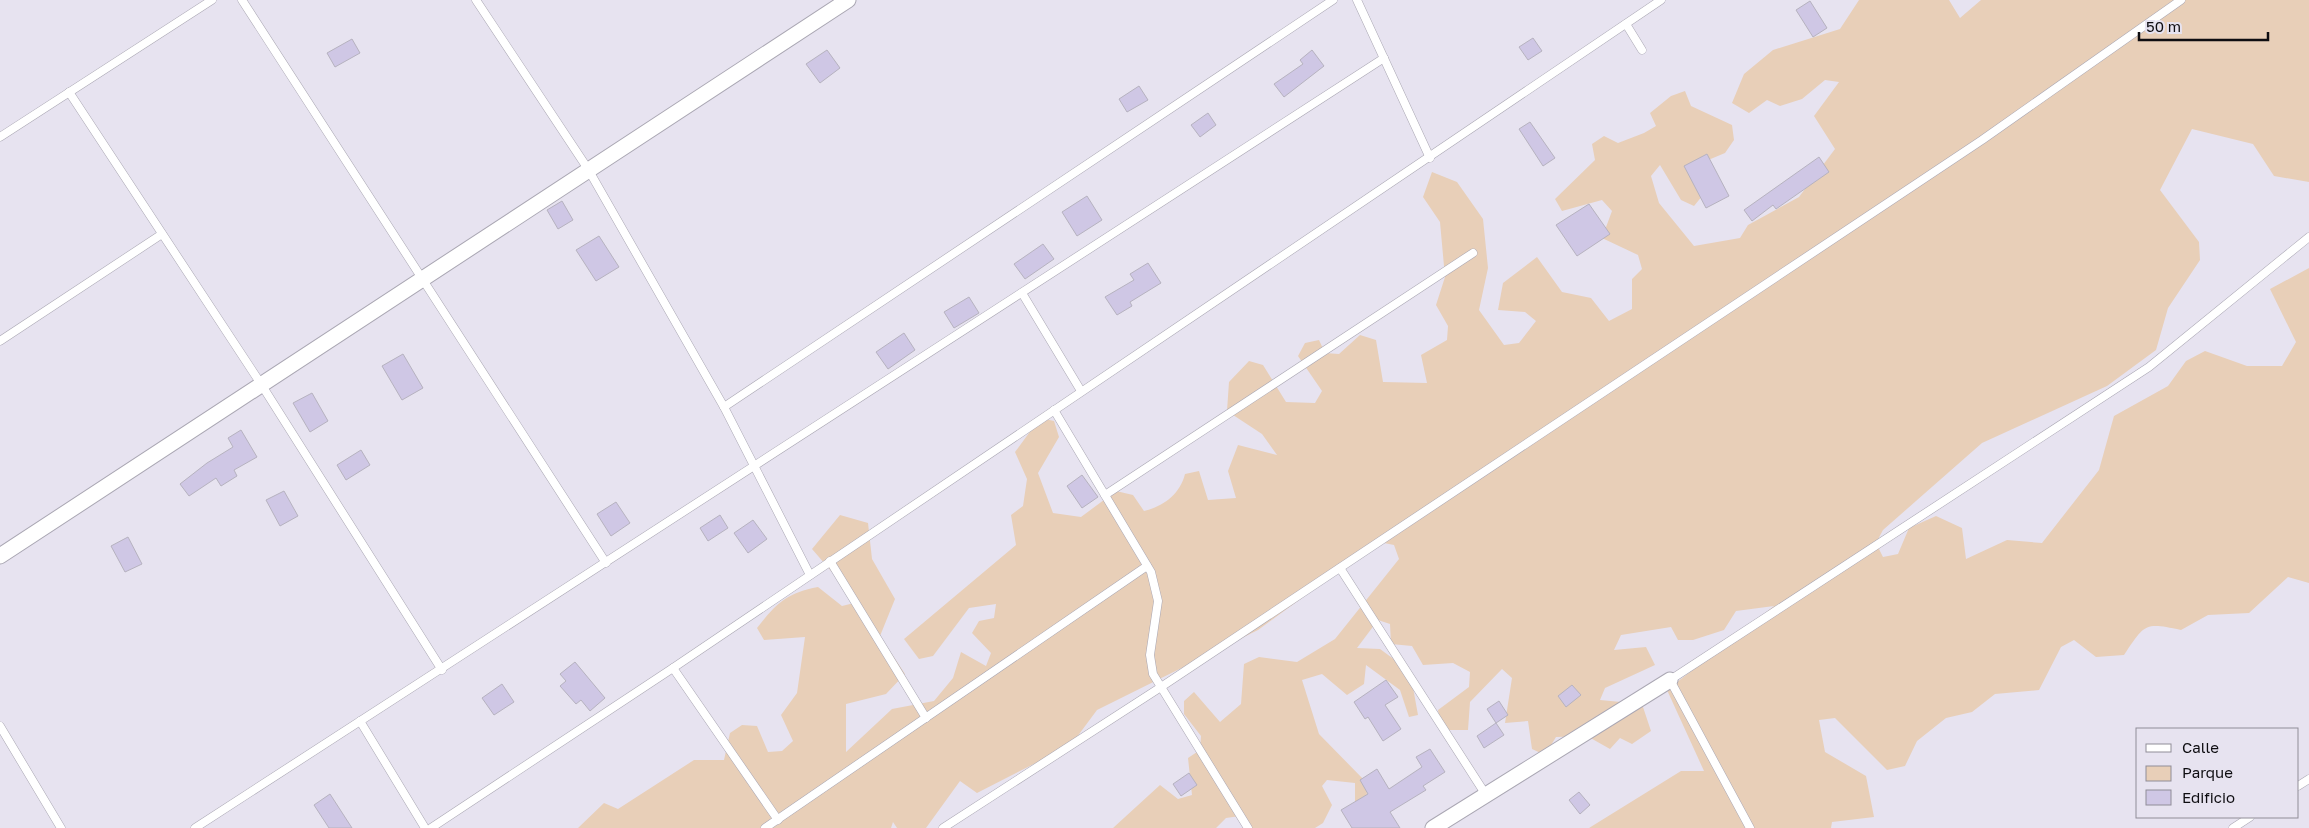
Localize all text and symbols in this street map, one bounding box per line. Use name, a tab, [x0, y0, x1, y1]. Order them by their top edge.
scale bar	[2139, 10, 2268, 42]
text: 50 m	[2146, 17, 2181, 35]
legend	[2136, 728, 2299, 818]
text: Calle	[2182, 738, 2219, 756]
text: Parque	[2182, 763, 2233, 781]
text: Edificio	[2182, 788, 2235, 806]

